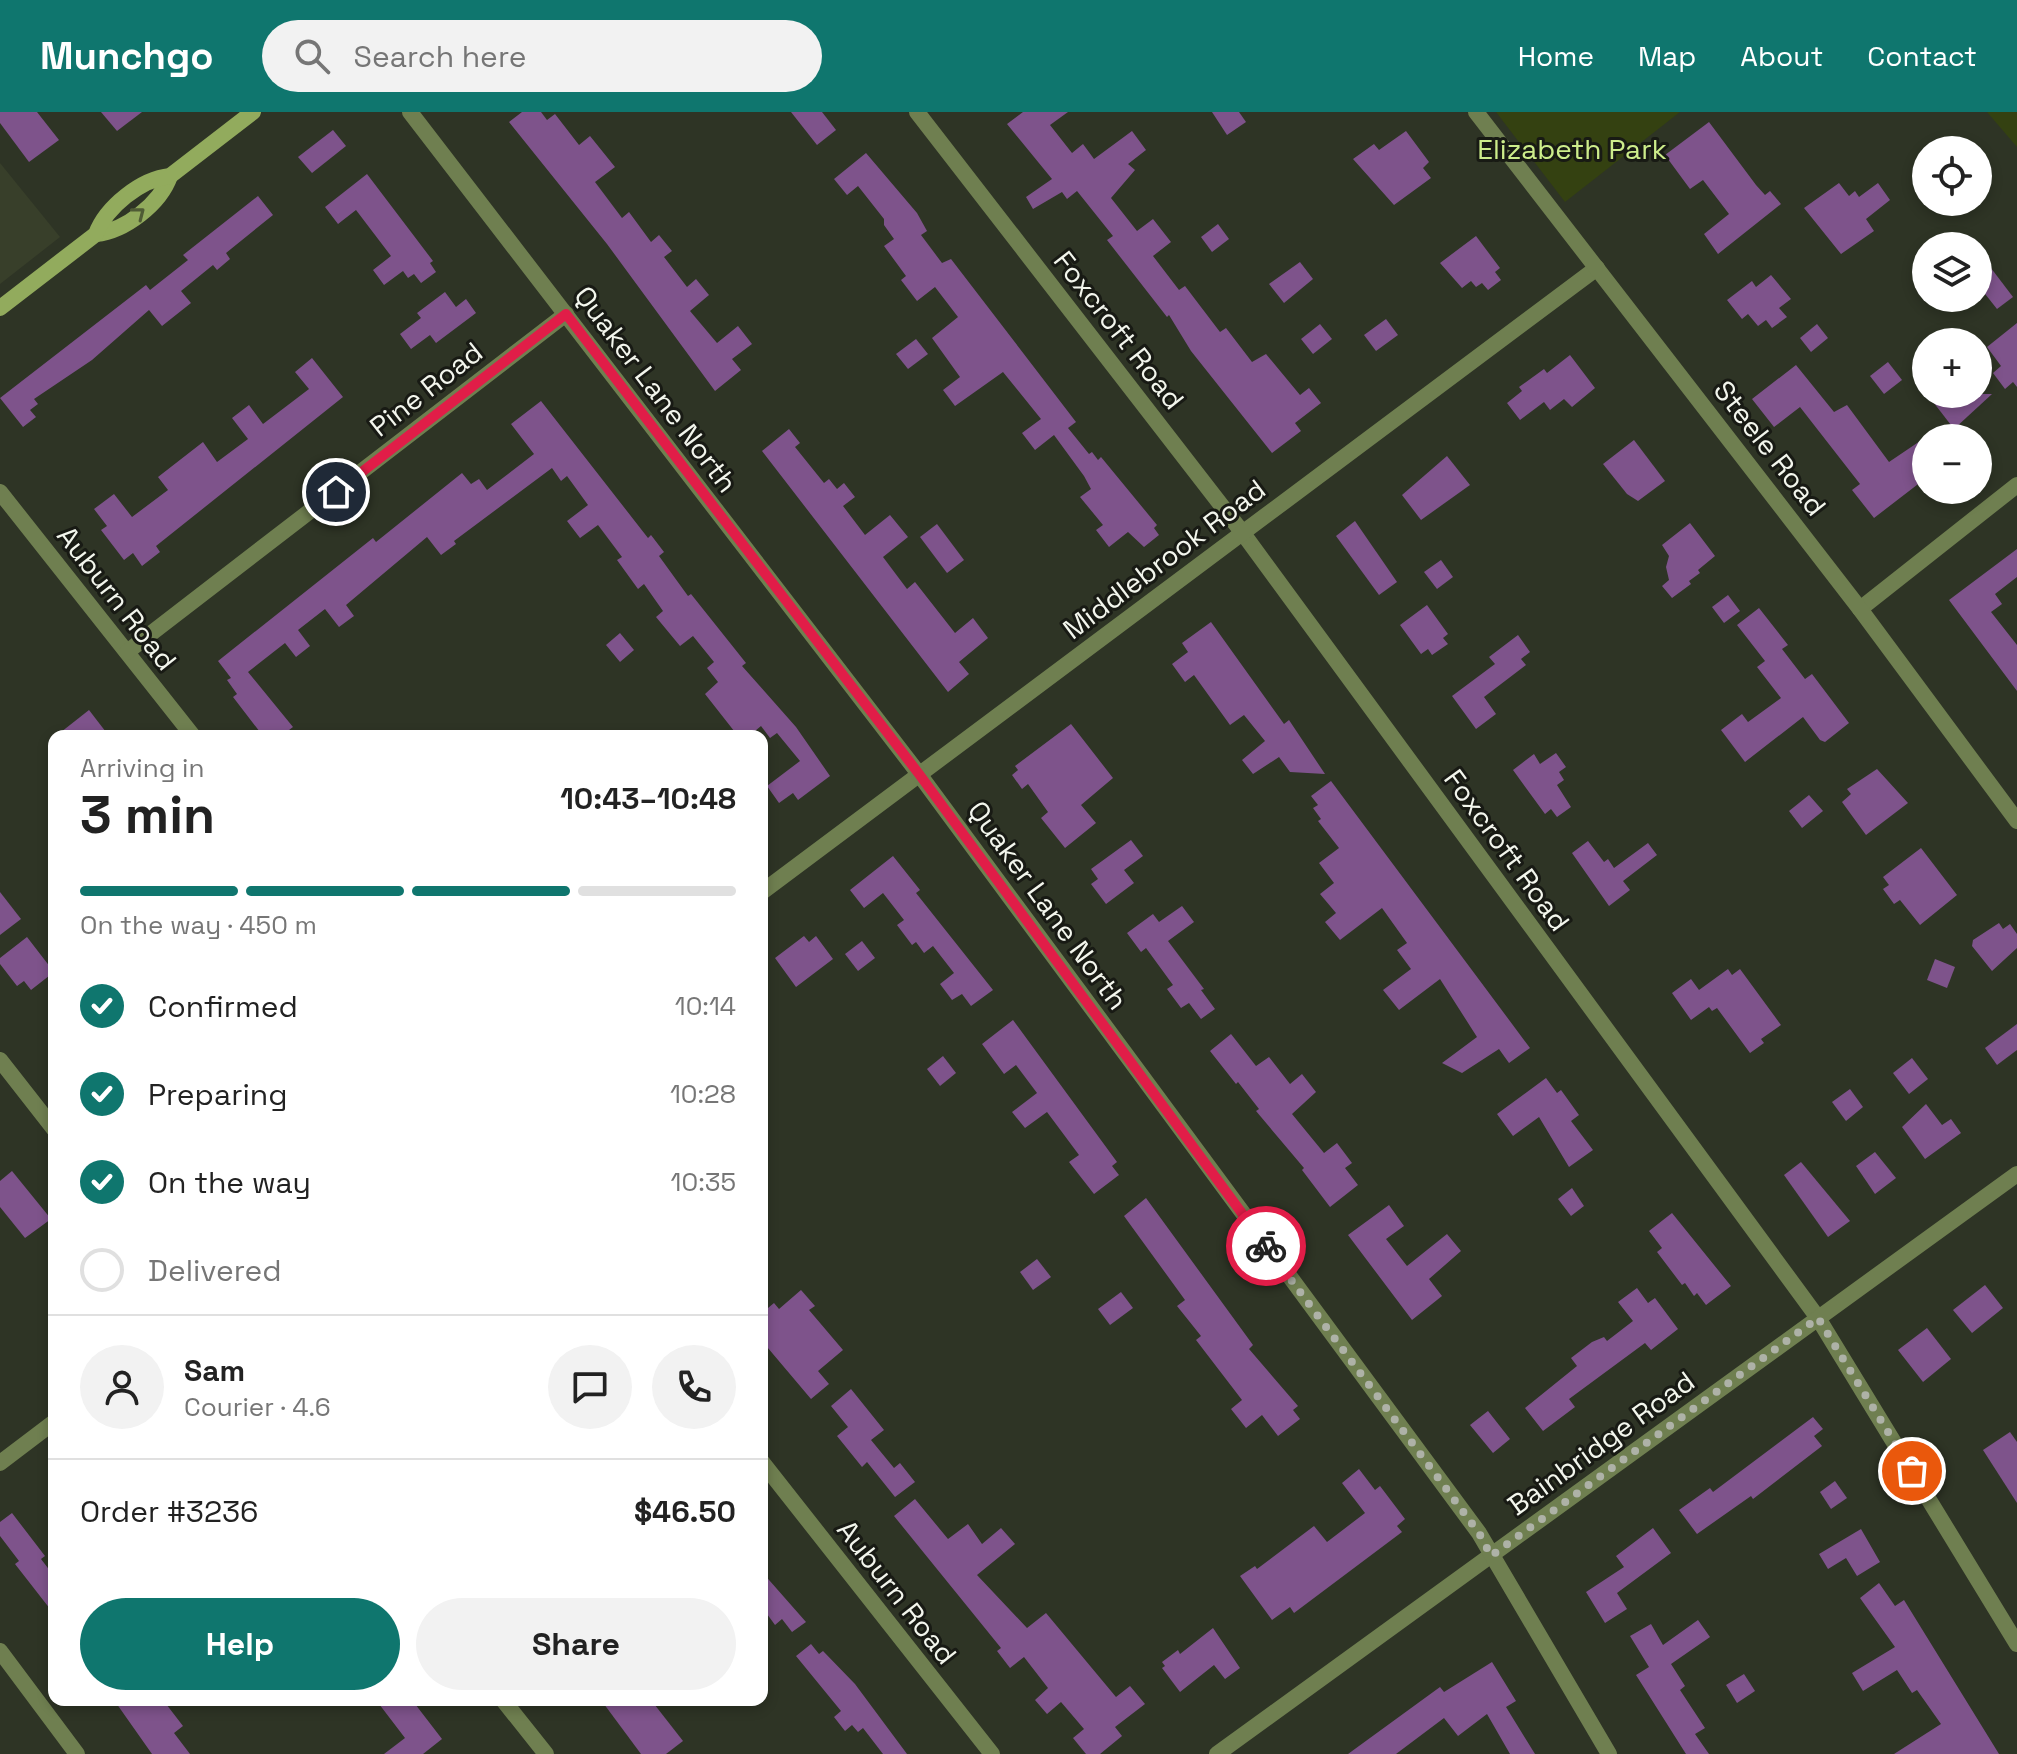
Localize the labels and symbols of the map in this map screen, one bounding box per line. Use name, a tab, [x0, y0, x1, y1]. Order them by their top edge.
park label: Elizabeth Park	[1477, 131, 1667, 167]
one-way arrow	[130, 208, 144, 223]
street label: Foxcroft Road	[1046, 244, 1192, 416]
street label: Quaker Lane North	[567, 279, 745, 499]
street label: Pine Road	[362, 334, 490, 444]
street label: Steele Road	[1706, 373, 1834, 523]
pin	[302, 458, 370, 526]
street label: Middlebrook Road	[1056, 471, 1272, 647]
street label: Auburn Road	[49, 519, 185, 677]
street label: Foxcroft Road	[1436, 762, 1578, 938]
street label: Quaker Lane North	[960, 794, 1136, 1016]
courier	[1226, 1206, 1306, 1286]
street label: Bainbridge Road	[1500, 1363, 1702, 1523]
pin	[1878, 1437, 1946, 1505]
street label: Auburn Road	[829, 1513, 965, 1671]

